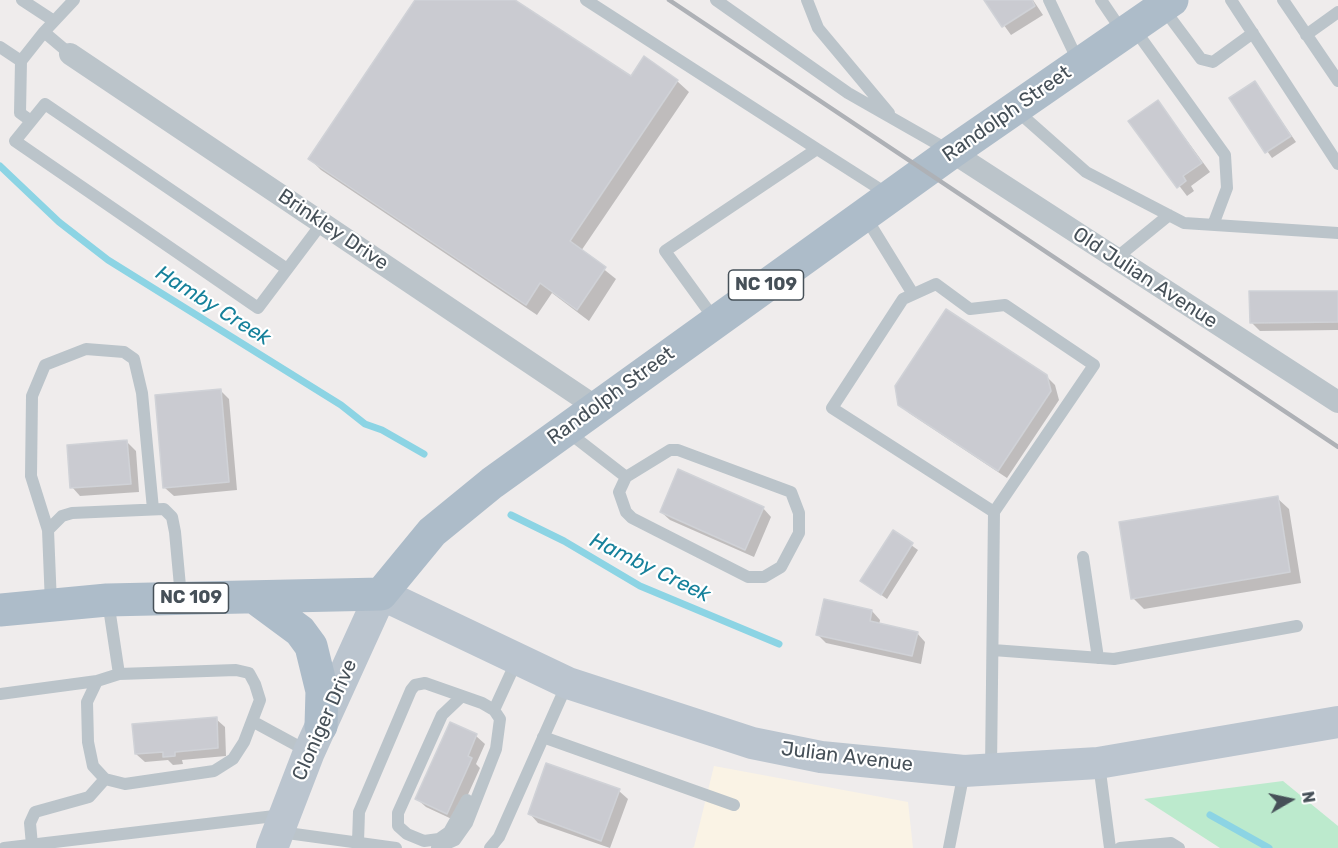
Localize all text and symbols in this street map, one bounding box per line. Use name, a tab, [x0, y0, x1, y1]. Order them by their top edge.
street label: Randolph Street	[938, 61, 1076, 167]
street label: Brinkley Drive	[273, 184, 393, 276]
street label: Old Julian Avenue	[1068, 222, 1222, 334]
water label: Hamby Creek	[151, 261, 275, 351]
road number: NC 109	[728, 270, 804, 300]
street label: Randolph Street	[543, 342, 679, 450]
water label: Hamby Creek	[586, 528, 714, 608]
road number: NC 109	[154, 583, 228, 613]
street label: Cloniger Drive	[288, 656, 362, 784]
street label: Julian Avenue	[780, 737, 914, 777]
north arrow	[1260, 770, 1320, 830]
text: N	[1298, 790, 1319, 804]

